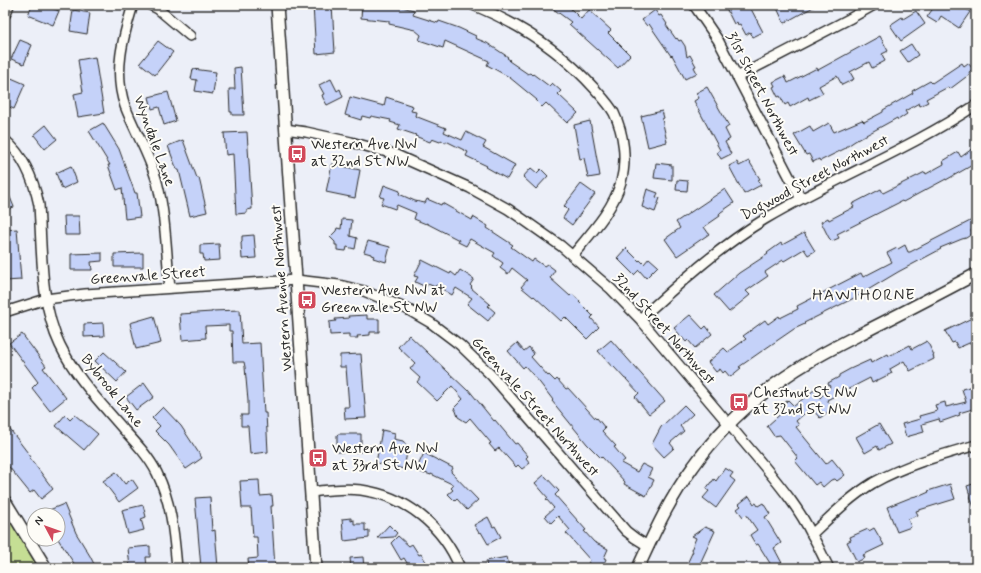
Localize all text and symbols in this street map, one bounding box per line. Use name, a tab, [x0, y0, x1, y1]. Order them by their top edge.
street label: 31st Street Northwest	[721, 28, 804, 160]
street label: Wyndale Lane	[128, 93, 180, 189]
street label: Dogwood Street Northwest	[738, 130, 893, 226]
place label: Western Ave NW at 32nd St NW	[311, 135, 417, 172]
bus stop icon: Western Ave NW at 32nd St NW	[286, 143, 308, 165]
street label: Western Avenue Northwest	[266, 203, 298, 372]
street label: Greenvale Street	[90, 262, 206, 290]
street label: 32nd Street Northwest	[608, 269, 720, 390]
place label: Western Ave NW at Greenvale St NW	[321, 281, 445, 318]
district label: HAWTHORNE	[812, 285, 916, 306]
bus stop icon: Western Ave NW at Greenvale St NW	[296, 289, 318, 311]
street label: Greenvale Street Northwest	[467, 333, 604, 482]
street label: Bybrook Lane	[76, 350, 148, 432]
place label: Chestnut St NW at 32nd St NW	[753, 383, 858, 420]
bus stop icon: Chestnut St NW at 32nd St NW	[728, 391, 750, 413]
place label: Western Ave NW at 33rd St NW	[332, 439, 438, 476]
bus stop icon: Western Ave NW at 33rd St NW	[307, 447, 329, 469]
north arrow	[26, 507, 66, 547]
text: N	[32, 514, 47, 528]

